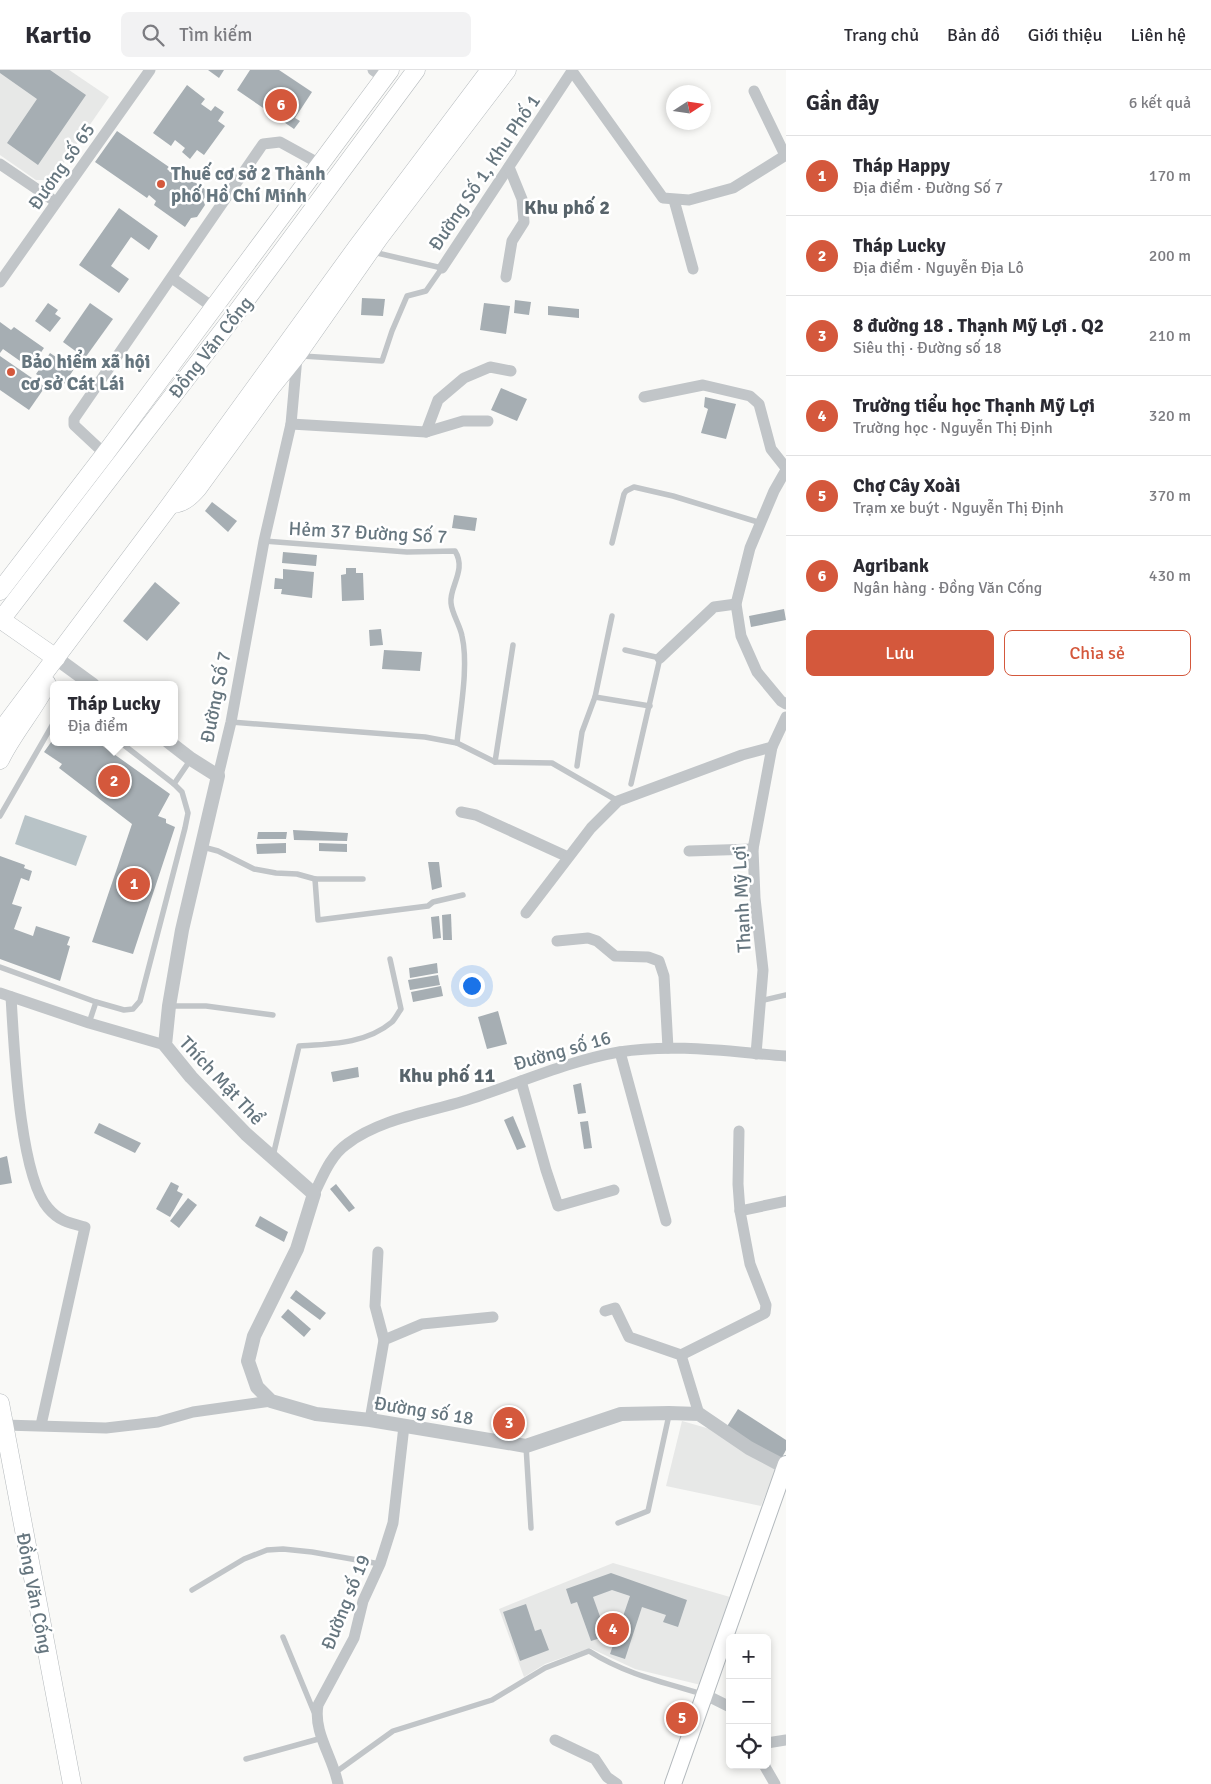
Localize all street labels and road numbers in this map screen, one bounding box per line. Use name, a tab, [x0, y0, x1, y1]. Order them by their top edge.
street label: Đường Số 1, Khu Phố 1	[424, 90, 546, 255]
street label: Đương số 65	[23, 119, 100, 215]
street label: Đồng Văn Cống	[163, 292, 258, 403]
street label: Hẻm 37 Đường Số 7	[288, 517, 448, 549]
street label: Đường Số 7	[195, 650, 237, 745]
street label: Thạnh Mỹ Lợi	[727, 845, 757, 953]
street label: Đường số 16	[511, 1026, 614, 1076]
street label: Thích Mật Thể	[174, 1030, 269, 1130]
street label: Đường số 18	[372, 1391, 475, 1431]
street label: Đồng Văn Cống	[11, 1531, 58, 1656]
street label: Đường số 19	[316, 1551, 376, 1653]

